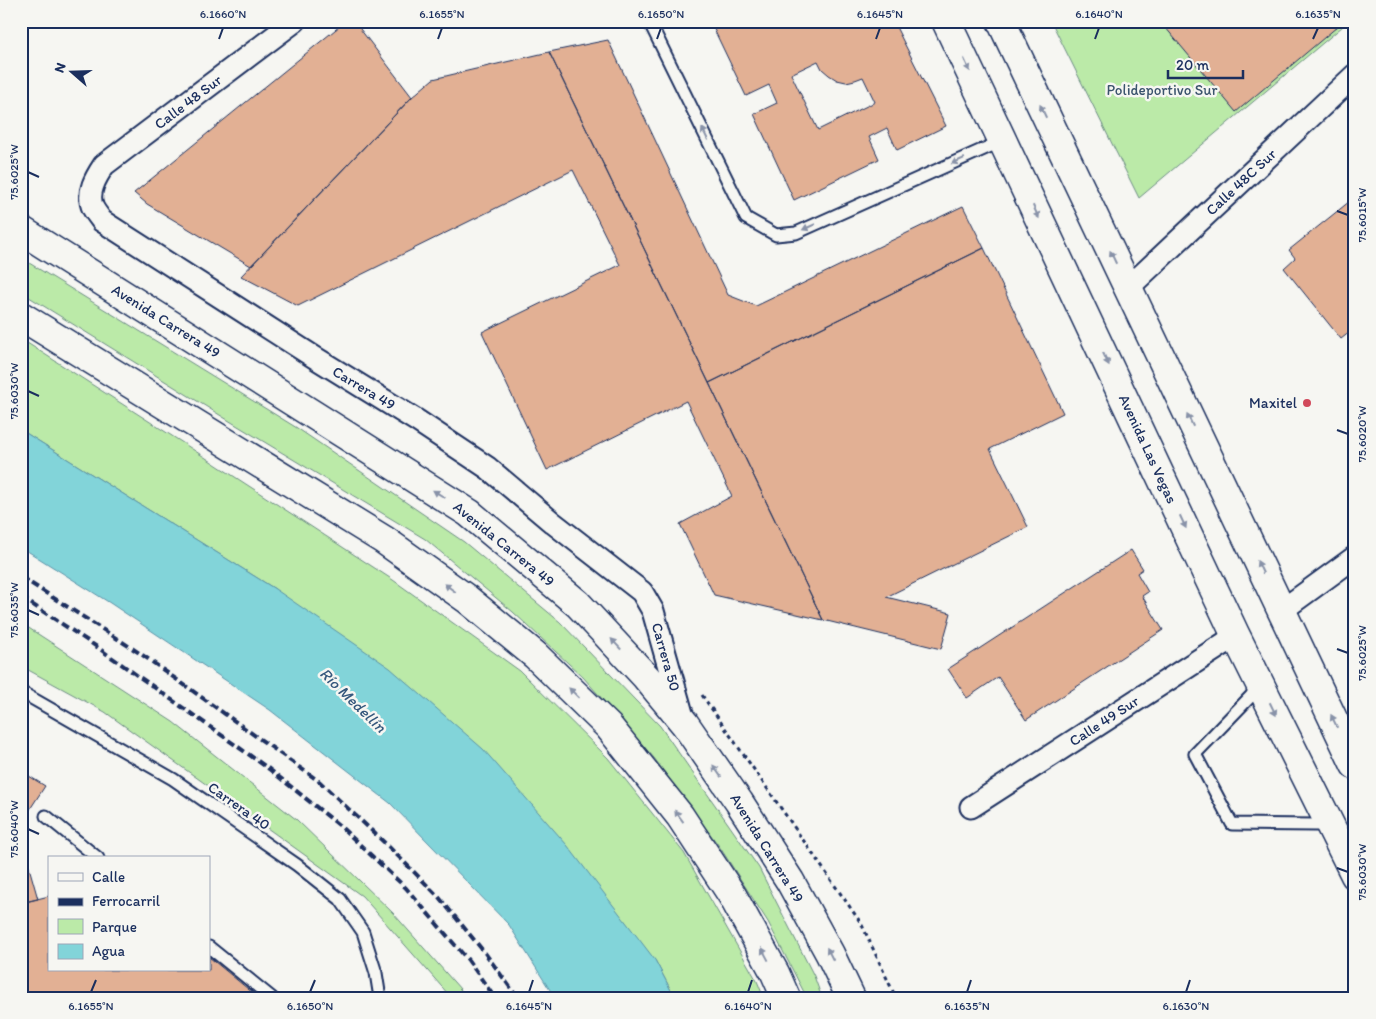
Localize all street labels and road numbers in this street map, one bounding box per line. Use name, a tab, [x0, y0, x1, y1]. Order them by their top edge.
street label: Calle 48 Sur	[151, 71, 225, 133]
street label: Calle 48C Sur	[1202, 145, 1280, 219]
street label: Avenida Carrera 49	[108, 280, 224, 362]
street label: Carrera 49	[329, 362, 399, 414]
street label: Avenida Las Vegas	[1115, 392, 1181, 507]
street label: Avenida Carrera 49	[450, 498, 558, 590]
street label: Carrera 50	[648, 621, 684, 693]
street label: Calle 49 Sur	[1066, 692, 1142, 750]
street label: Carrera 40	[205, 778, 273, 834]
street label: Avenida Carrera 49	[726, 790, 808, 906]

